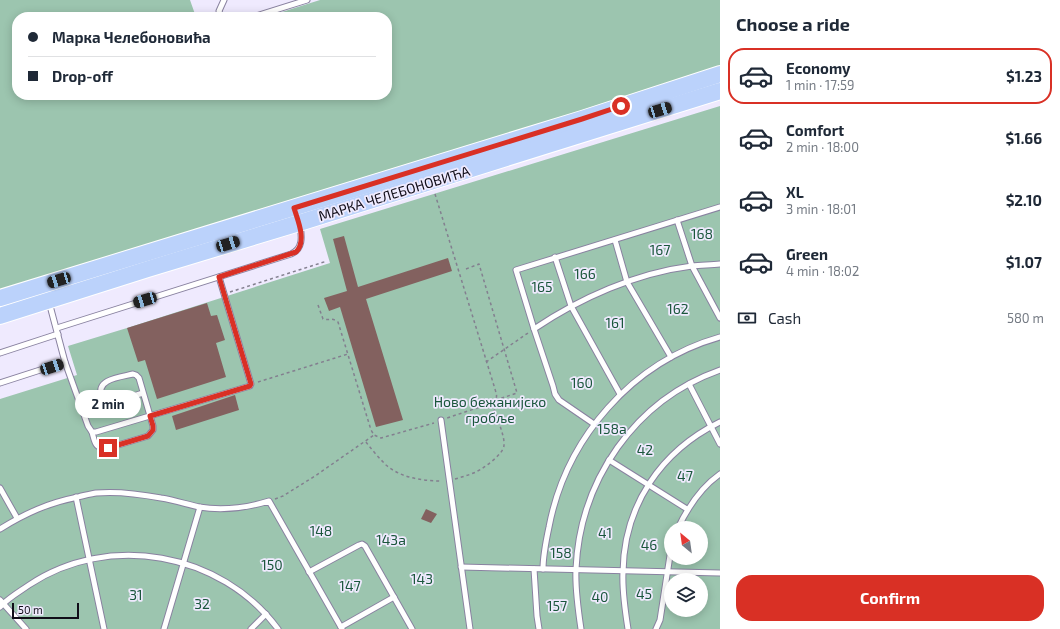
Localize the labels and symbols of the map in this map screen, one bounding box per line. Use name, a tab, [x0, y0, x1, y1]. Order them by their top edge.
route start	[612, 97, 630, 115]
car	[647, 101, 673, 119]
street label: МАРКА ЧЕЛЕБОНОВИЋА	[316, 162, 472, 224]
park label: 168	[691, 225, 713, 242]
car	[215, 235, 241, 253]
park label: 167	[650, 241, 670, 258]
park label: 166	[574, 265, 596, 282]
car	[46, 271, 72, 289]
park label: 165	[531, 278, 553, 295]
car	[132, 291, 158, 309]
park label: 162	[667, 300, 689, 317]
park label: 161	[605, 314, 625, 331]
car	[39, 358, 65, 376]
park label: 160	[571, 374, 593, 391]
callout: 2 min	[75, 390, 141, 418]
park label: Ново бежанијско гробље	[434, 393, 546, 426]
park label: 158a	[597, 420, 627, 437]
route end	[99, 439, 117, 457]
park label: 42	[637, 441, 653, 458]
park label: 47	[677, 467, 693, 484]
north arrow	[664, 521, 708, 565]
park label: 148	[310, 522, 332, 539]
park label: 41	[598, 524, 612, 541]
park label: 143a	[376, 531, 406, 548]
park label: 46	[641, 536, 657, 553]
park label: 158	[550, 544, 572, 561]
park label: 150	[261, 556, 283, 573]
park label: 143	[411, 570, 433, 587]
park label: 147	[339, 577, 361, 594]
park label: 45	[636, 585, 652, 602]
park label: 31	[129, 586, 143, 603]
park label: 40	[591, 588, 609, 605]
park label: 32	[194, 595, 210, 612]
park label: 157	[547, 597, 567, 614]
scale bar	[12, 601, 79, 620]

